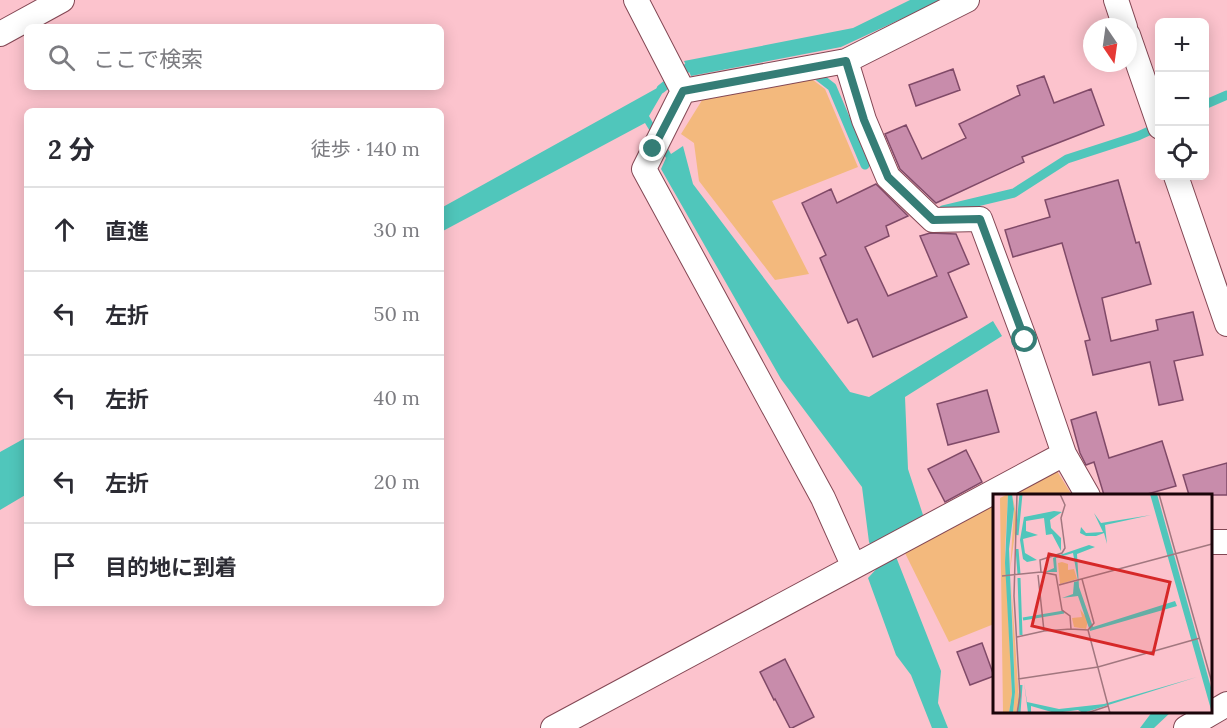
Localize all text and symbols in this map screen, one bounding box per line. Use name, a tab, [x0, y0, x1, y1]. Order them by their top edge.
north arrow	[1083, 18, 1137, 72]
map controls	[1155, 18, 1209, 180]
button: +	[1155, 18, 1209, 72]
search box	[24, 24, 444, 90]
icon: search	[45, 41, 78, 74]
text: ここで検索	[93, 45, 203, 73]
button: −	[1155, 72, 1209, 126]
button: locate	[1155, 126, 1209, 180]
text: 2 分	[48, 133, 95, 166]
route end	[639, 135, 665, 161]
text: 徒歩 · 140 m	[311, 136, 420, 161]
icon: ahead	[48, 213, 81, 246]
text: 直進	[105, 217, 149, 245]
text: 30 m	[373, 217, 420, 242]
icon: left	[48, 297, 81, 330]
text: 左折	[105, 301, 149, 329]
text: 50 m	[374, 301, 420, 326]
route start	[1011, 326, 1037, 352]
icon: left	[48, 381, 81, 414]
text: 左折	[105, 385, 149, 413]
text: 40 m	[374, 385, 420, 410]
icon: left	[48, 465, 81, 498]
text: 左折	[105, 469, 149, 497]
text: 20 m	[374, 469, 420, 494]
inset map	[993, 494, 1212, 713]
icon: arrive	[48, 549, 81, 582]
text: 目的地に到着	[105, 553, 237, 581]

